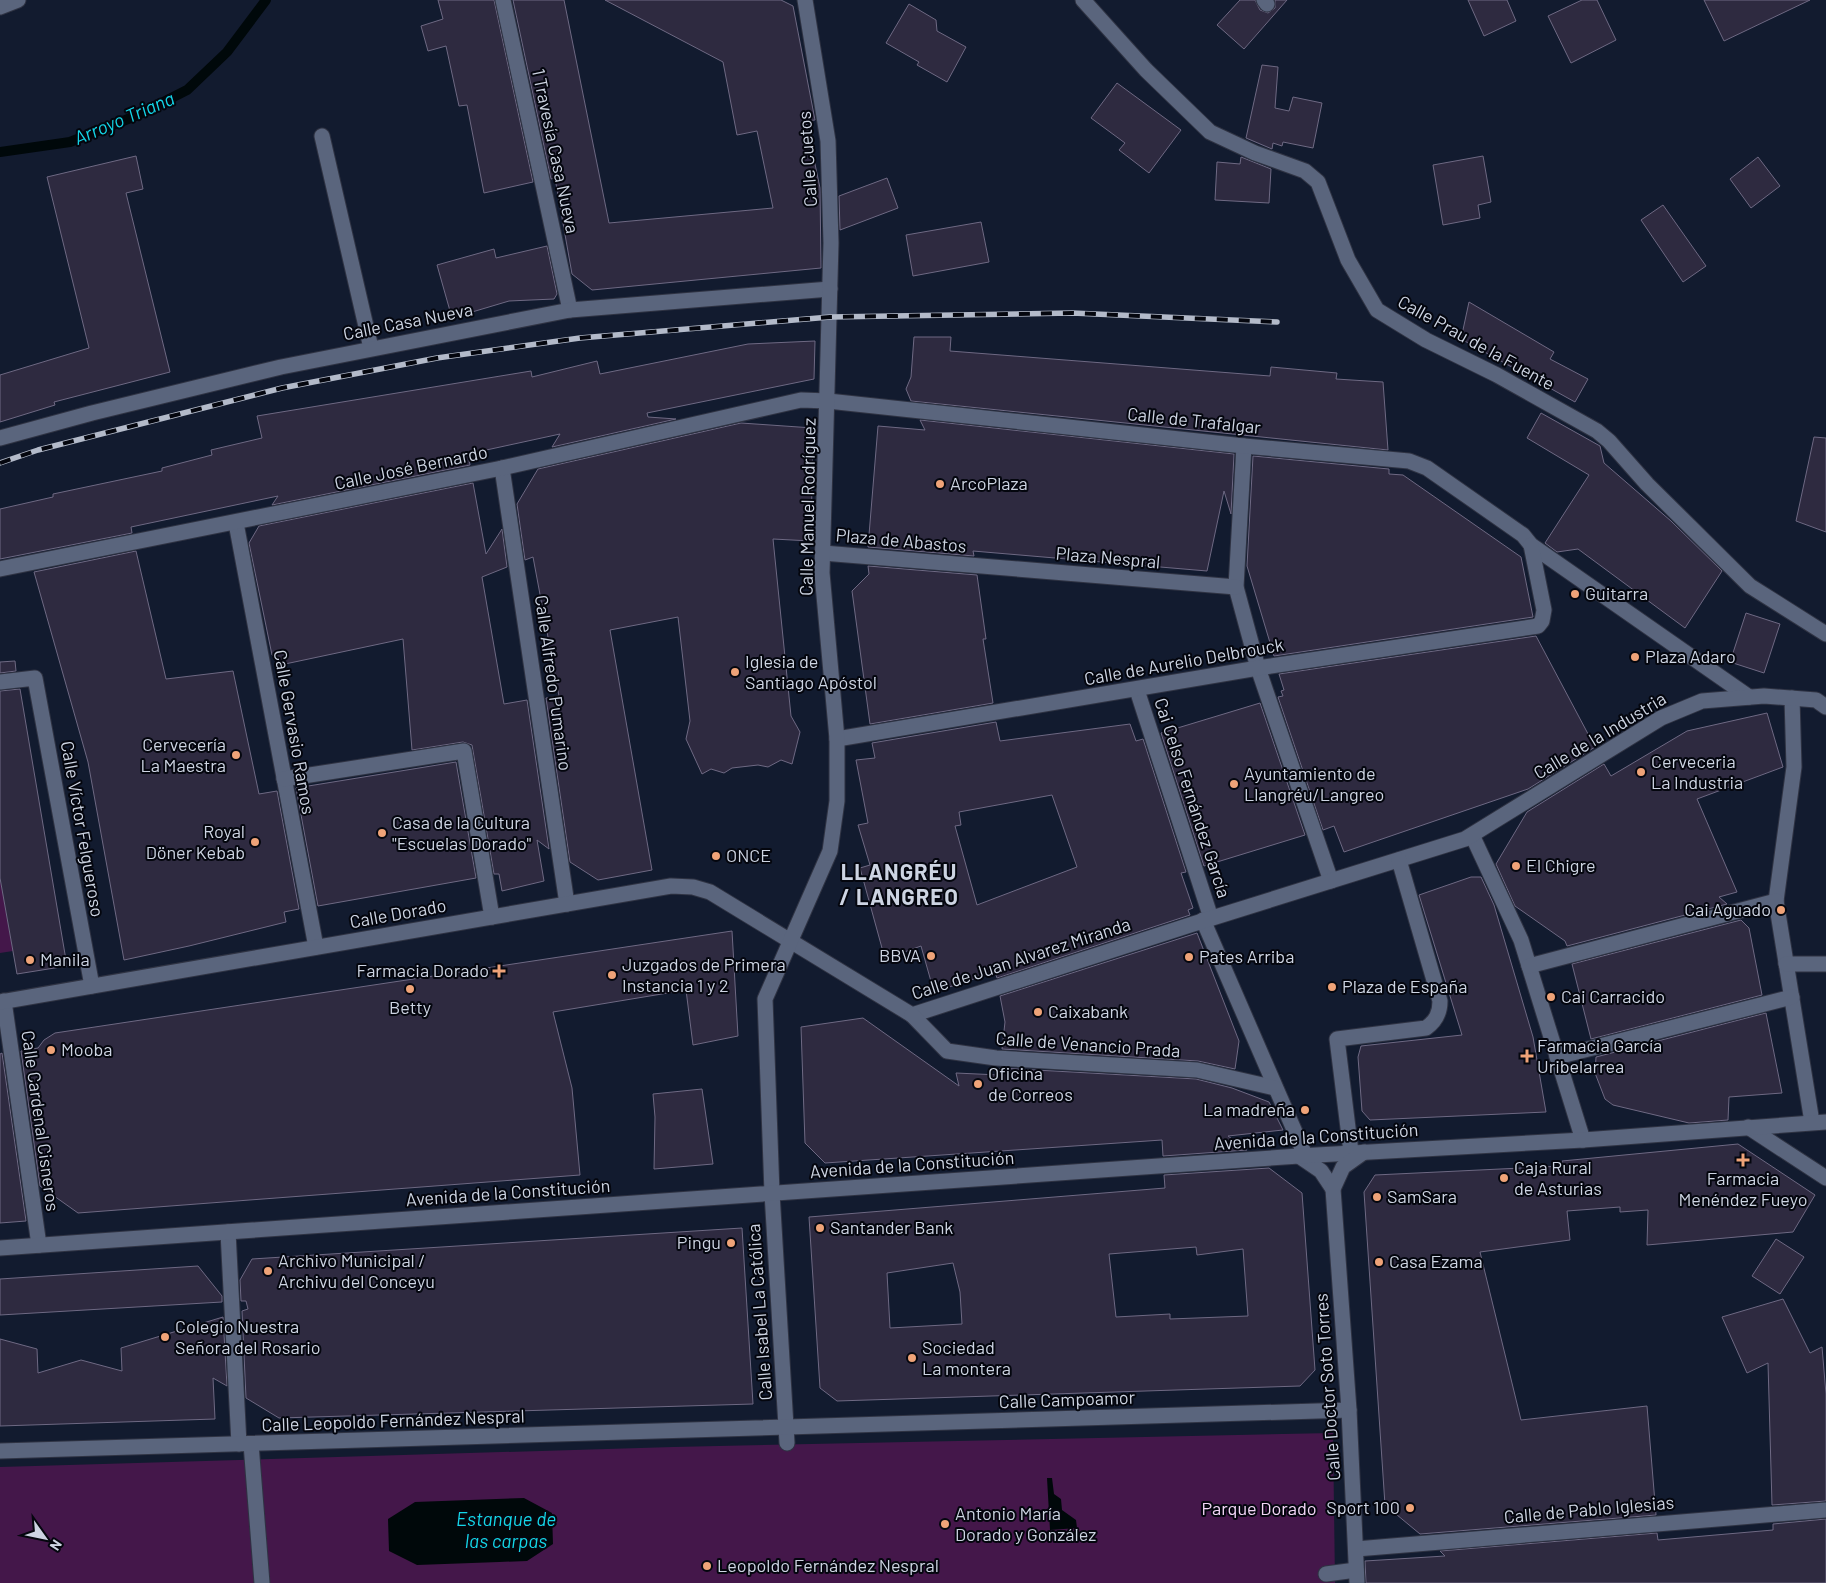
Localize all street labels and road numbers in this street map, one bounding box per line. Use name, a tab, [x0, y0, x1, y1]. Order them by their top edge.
street label: 1 Travesía Casa Nueva	[528, 66, 584, 235]
street label: Calle Cuetos	[793, 110, 821, 208]
street label: Calle Prau de la Fuente	[1394, 290, 1559, 394]
street label: Calle Casa Nueva	[341, 298, 475, 344]
street label: Calle de Trafalgar	[1126, 402, 1262, 438]
street label: Calle Manuel Rodríguez	[794, 418, 820, 596]
street label: Calle José Bernardo	[332, 440, 489, 494]
street label: Plaza de Abastos	[835, 523, 967, 557]
street label: Plaza Nespral	[1055, 541, 1161, 573]
street label: Calle Alfredo Pumarino	[531, 594, 577, 772]
street label: Calle de Aurelio Delbrouck	[1082, 633, 1285, 689]
street label: Calle Gervasio Ramos	[270, 648, 320, 816]
street label: Calle de la Industria	[1529, 687, 1670, 783]
street label: Cai Celso Fernández García	[1150, 695, 1236, 900]
street label: Calle Víctor Felgueroso	[57, 739, 109, 919]
street label: Calle Dorado	[348, 894, 448, 932]
street label: Calle de Juan Alvarez Miranda	[908, 912, 1133, 1004]
street label: Calle de Venancio Prada	[995, 1027, 1181, 1061]
street label: Calle Cardenal Cisneros	[17, 1029, 65, 1213]
street label: Avenida de la Constitución	[1213, 1118, 1419, 1154]
street label: Avenida de la Constitución	[809, 1146, 1015, 1182]
street label: Avenida de la Constitución	[405, 1174, 611, 1210]
street label: Calle Isabel La Católica	[742, 1223, 776, 1401]
street label: Calle Doctor Soto Torres	[1309, 1293, 1345, 1482]
street label: Calle Campoamor	[998, 1386, 1136, 1412]
street label: Calle Leopoldo Fernández Nespral	[261, 1404, 525, 1436]
street label: Calle de Pablo Iglesias	[1503, 1491, 1675, 1527]

